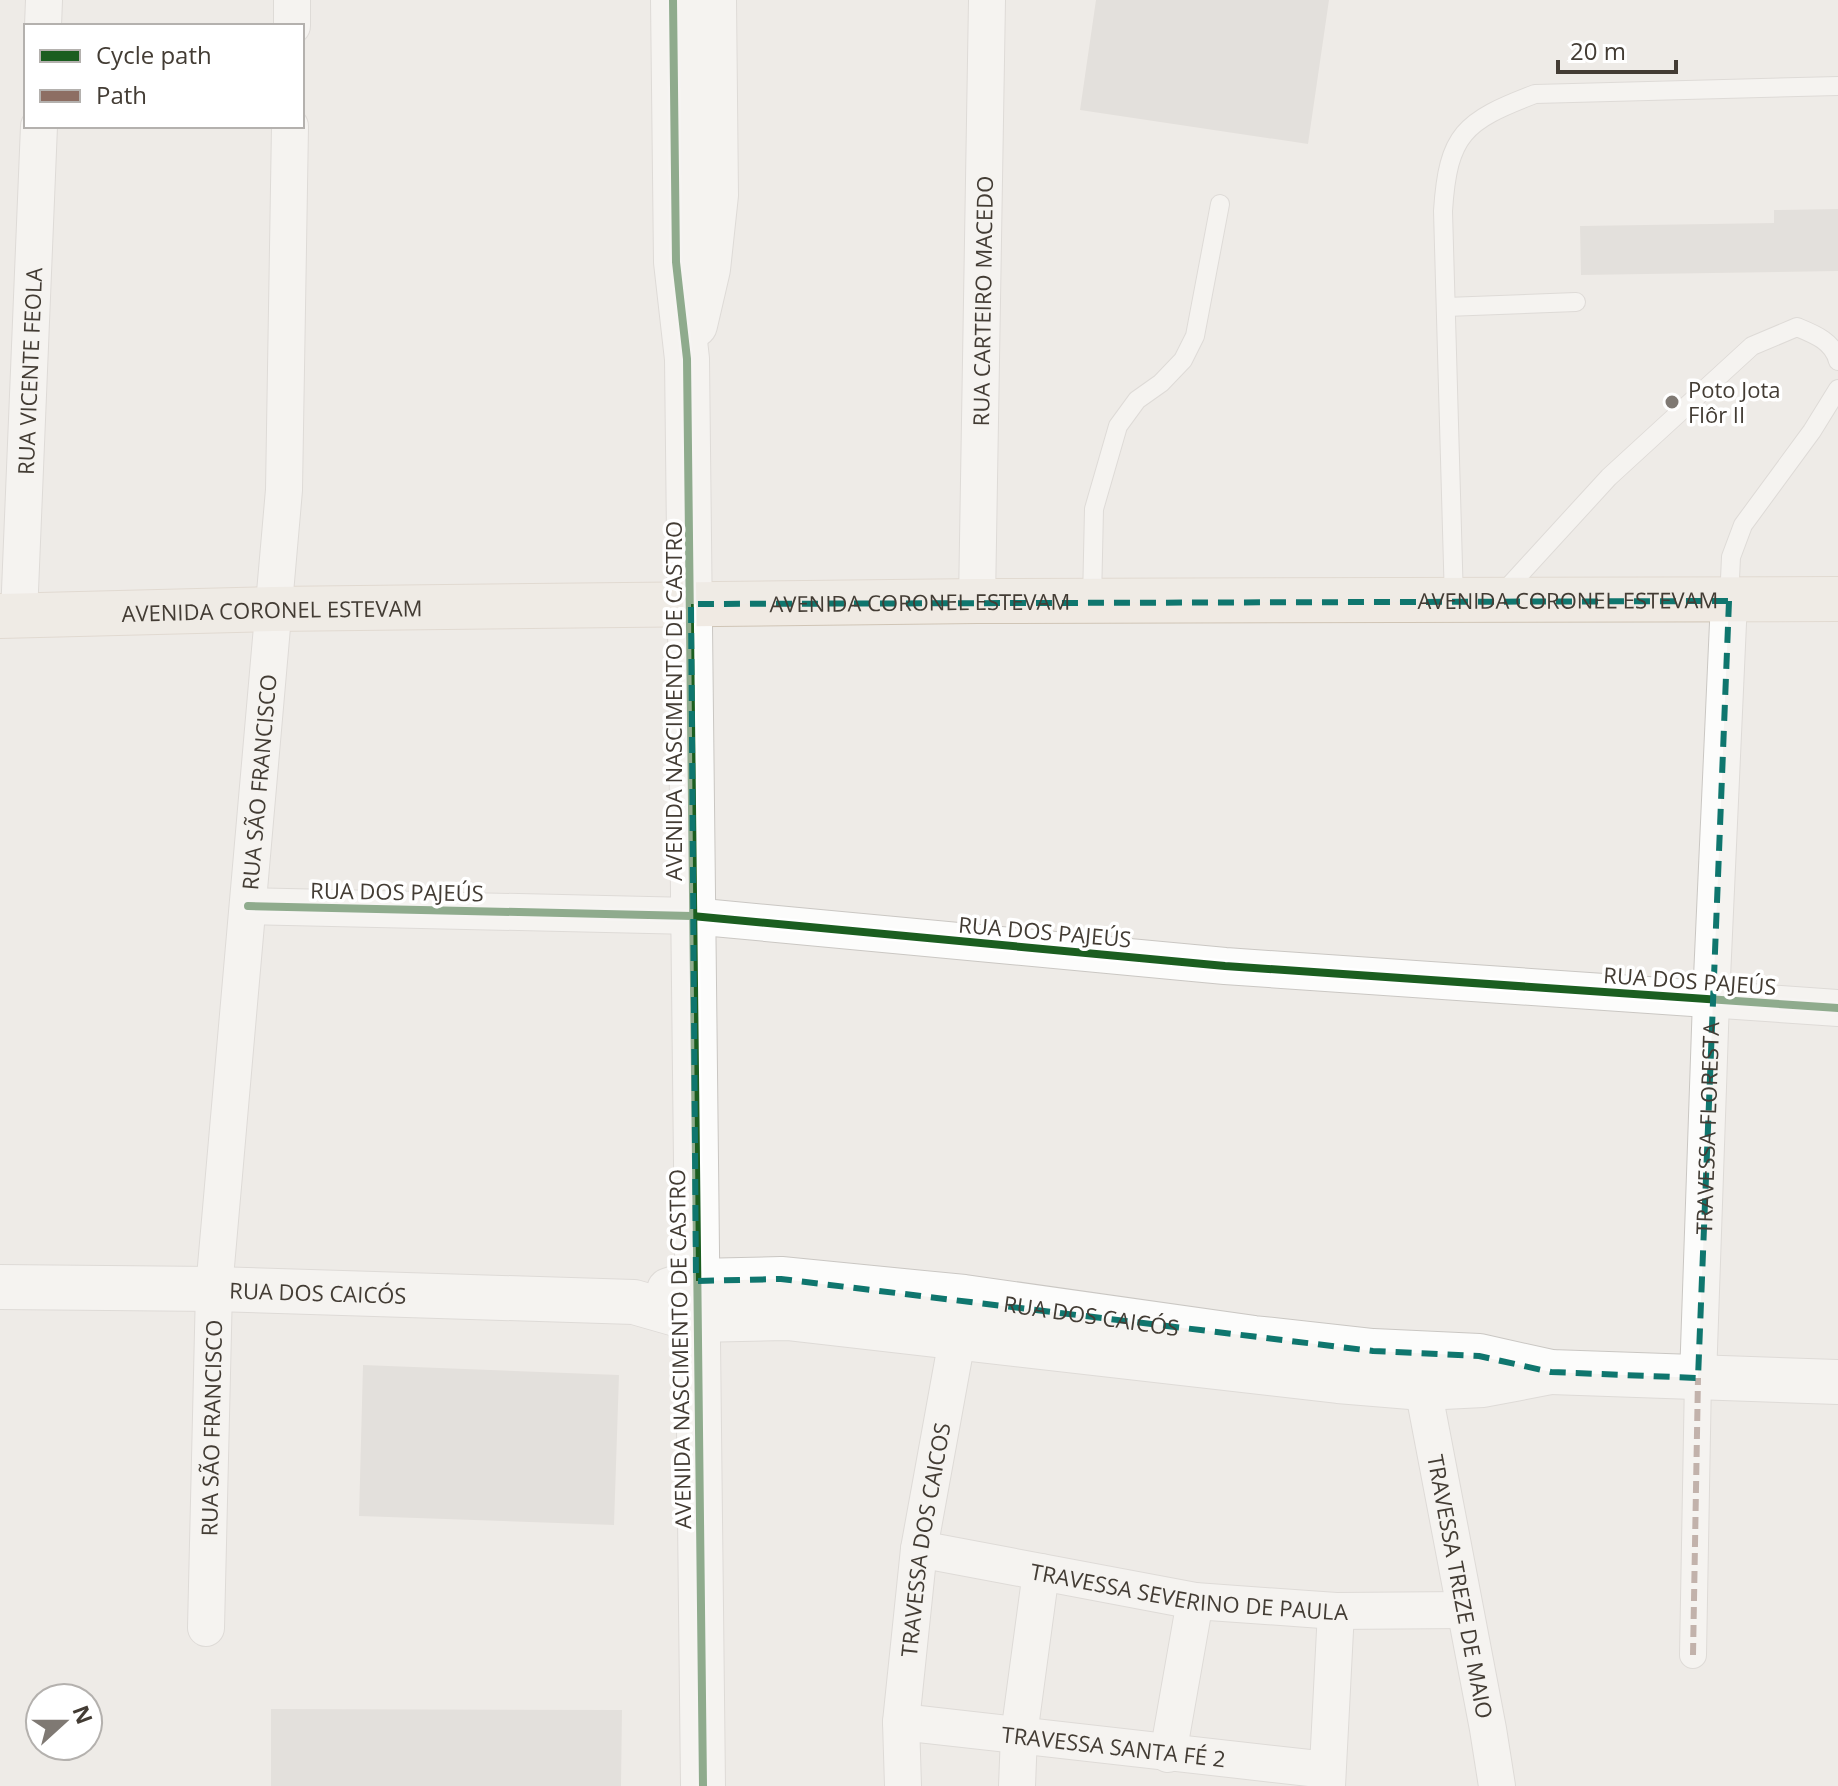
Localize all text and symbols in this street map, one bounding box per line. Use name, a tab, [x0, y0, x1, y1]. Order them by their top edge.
legend	[24, 24, 304, 128]
scale bar	[1558, 24, 1676, 74]
text: 20 m	[1570, 34, 1626, 67]
text: Cycle path	[96, 38, 212, 71]
text: Path	[96, 78, 147, 111]
street label: RUA CARTEIRO MACEDO	[965, 176, 999, 427]
street label: RUA VICENTE FEOLA	[10, 267, 48, 475]
place label: Poto Jota Flôr II	[1688, 374, 1780, 429]
marker: Poto Jota Flôr II	[1663, 393, 1681, 411]
street label: AVENIDA NASCIMENTO DE CASTRO	[658, 521, 688, 881]
street label: AVENIDA CORONEL ESTEVAM	[1417, 584, 1718, 615]
street label: AVENIDA CORONEL ESTEVAM	[769, 586, 1070, 618]
street label: AVENIDA CORONEL ESTEVAM	[121, 592, 422, 628]
street label: RUA SÃO FRANCISCO	[234, 673, 283, 891]
street label: RUA DOS PAJEÚS	[310, 874, 484, 908]
street label: RUA DOS PAJEÚS	[957, 908, 1133, 954]
street label: RUA DOS PAJEÚS	[1602, 959, 1778, 1001]
street label: TRAVESSA FLORESTA	[1688, 1021, 1725, 1235]
street label: AVENIDA NASCIMENTO DE CASTRO	[661, 1169, 697, 1529]
street label: RUA DOS CAICÓS	[229, 1274, 407, 1310]
street label: RUA DOS CAICÓS	[1002, 1288, 1181, 1342]
street label: RUA SÃO FRANCISCO	[193, 1319, 228, 1537]
street label: TRAVESSA DOS CAICOS	[893, 1420, 957, 1658]
street label: TRAVESSA TREZE DE MAIO	[1421, 1452, 1501, 1721]
street label: TRAVESSA SEVERINO DE PAULA	[1028, 1555, 1348, 1626]
north arrow	[24, 1682, 104, 1762]
text: N	[66, 1701, 101, 1728]
street label: TRAVESSA SANTA FÉ 2	[1000, 1718, 1227, 1773]

